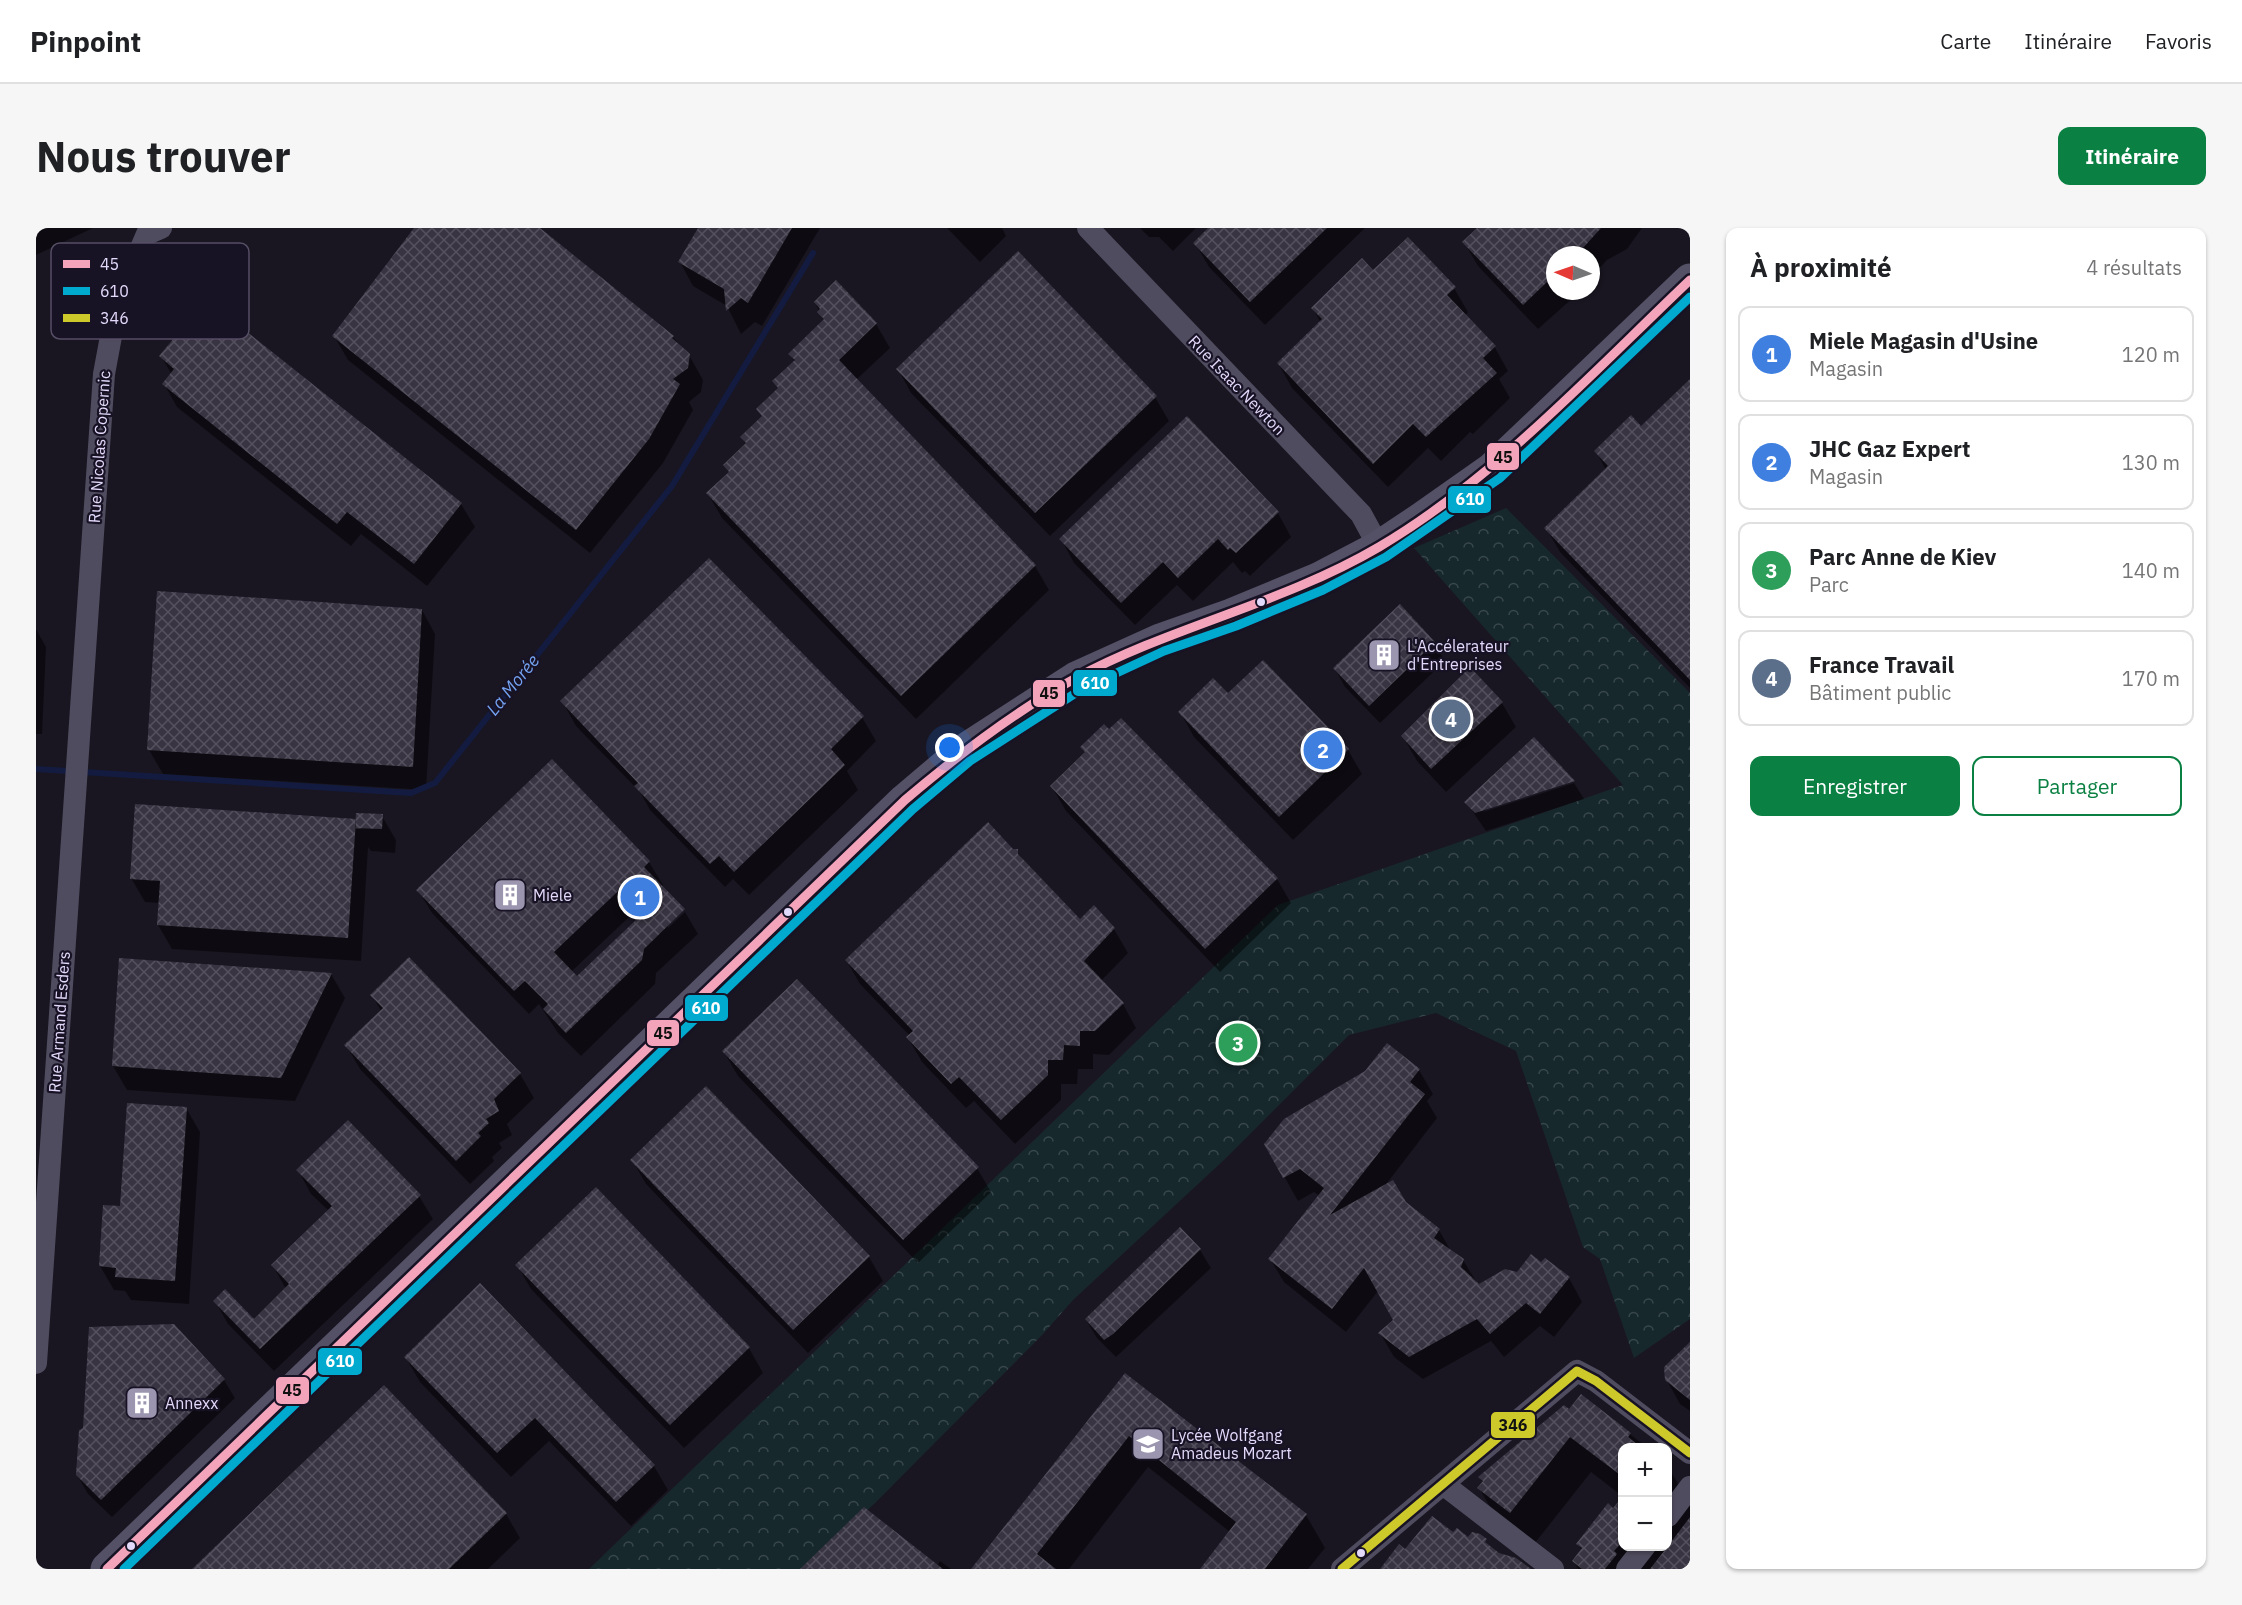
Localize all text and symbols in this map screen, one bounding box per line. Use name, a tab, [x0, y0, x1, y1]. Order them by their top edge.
text: Pinpoint	[30, 23, 141, 60]
text: Carte	[1940, 27, 1991, 55]
text: Itinéraire	[2024, 27, 2112, 55]
text: Favoris	[2145, 27, 2212, 55]
button: Itinéraire	[2058, 127, 2206, 185]
text: Nous trouver	[36, 129, 291, 184]
legend	[51, 243, 249, 339]
north arrow	[1546, 246, 1600, 300]
text: À proximité	[1750, 250, 1892, 284]
text: 45	[100, 254, 119, 274]
text: 4 résultats	[2086, 254, 2182, 281]
text: 610	[100, 281, 129, 301]
text: 346	[100, 308, 129, 328]
text: Miele Magasin d'Usine	[1809, 326, 2038, 355]
street label: Rue Isaac Newton	[1184, 331, 1290, 439]
text: 1	[1766, 341, 1778, 368]
text: 120 m	[2122, 341, 2180, 368]
text: Magasin	[1809, 355, 1883, 382]
street label: Rue Nicolas Copernic	[84, 370, 114, 524]
text: JHC Gaz Expert	[1809, 434, 1970, 463]
line badge: 45	[1486, 442, 1520, 471]
text: 45	[1493, 447, 1513, 467]
text: 2	[1766, 449, 1778, 476]
text: 130 m	[2122, 449, 2180, 476]
text: Magasin	[1809, 463, 1883, 490]
line badge: 610	[1447, 485, 1492, 514]
text: 610	[1456, 489, 1485, 509]
text: Parc Anne de Kiev	[1809, 542, 1996, 571]
text: 3	[1766, 557, 1778, 584]
text: 140 m	[2122, 557, 2180, 584]
text: Parc	[1809, 571, 1849, 598]
unlabelled marker	[1255, 596, 1267, 608]
place label: L'Accélerateur d'Entreprises	[1407, 636, 1509, 674]
building icon: L'Accélerateur d'Entreprises	[1366, 637, 1402, 673]
water label: La Morée	[481, 649, 544, 720]
text: France Travail	[1809, 650, 1954, 679]
text: 4	[1766, 665, 1778, 692]
text: 170 m	[2122, 665, 2180, 692]
line badge: 610	[1072, 669, 1118, 697]
text: 610	[1081, 673, 1110, 693]
line badge: 45	[1032, 679, 1066, 708]
text: Bâtiment public	[1809, 679, 1951, 706]
text: 45	[1039, 683, 1059, 703]
pin: 4	[1432, 696, 1470, 742]
pin: 2	[1304, 728, 1342, 772]
your location	[935, 733, 964, 762]
button: Enregistrer	[1750, 756, 1960, 816]
button: Partager	[1972, 756, 2182, 816]
pin: 1	[620, 874, 660, 920]
building icon: Miele	[492, 877, 528, 913]
place label: Miele	[533, 885, 572, 905]
unlabelled marker	[782, 906, 794, 918]
street label: Rue Armand Esders	[44, 951, 74, 1093]
line badge: 610	[684, 994, 729, 1022]
text: 610	[692, 998, 721, 1018]
line badge: 45	[646, 1019, 680, 1047]
pin: 3	[1218, 1020, 1258, 1066]
text: 45	[653, 1023, 673, 1043]
line badge: 610	[317, 1347, 363, 1376]
text: 610	[326, 1351, 355, 1371]
line badge: 45	[275, 1376, 310, 1405]
text: 45	[282, 1380, 302, 1400]
building icon: Annexx	[124, 1385, 160, 1421]
place label: Annexx	[165, 1393, 218, 1413]
line badge: 346	[1490, 1411, 1536, 1439]
text: 346	[1499, 1415, 1528, 1435]
place label: Lycée Wolfgang Amadeus Mozart	[1171, 1425, 1292, 1463]
school or university icon: Lycée Wolfgang Amadeus Mozart	[1130, 1426, 1166, 1462]
map controls	[1618, 1443, 1672, 1551]
button: +	[1618, 1443, 1672, 1497]
button: −	[1618, 1497, 1672, 1551]
unlabelled marker	[125, 1540, 137, 1552]
unlabelled marker	[1355, 1547, 1367, 1559]

